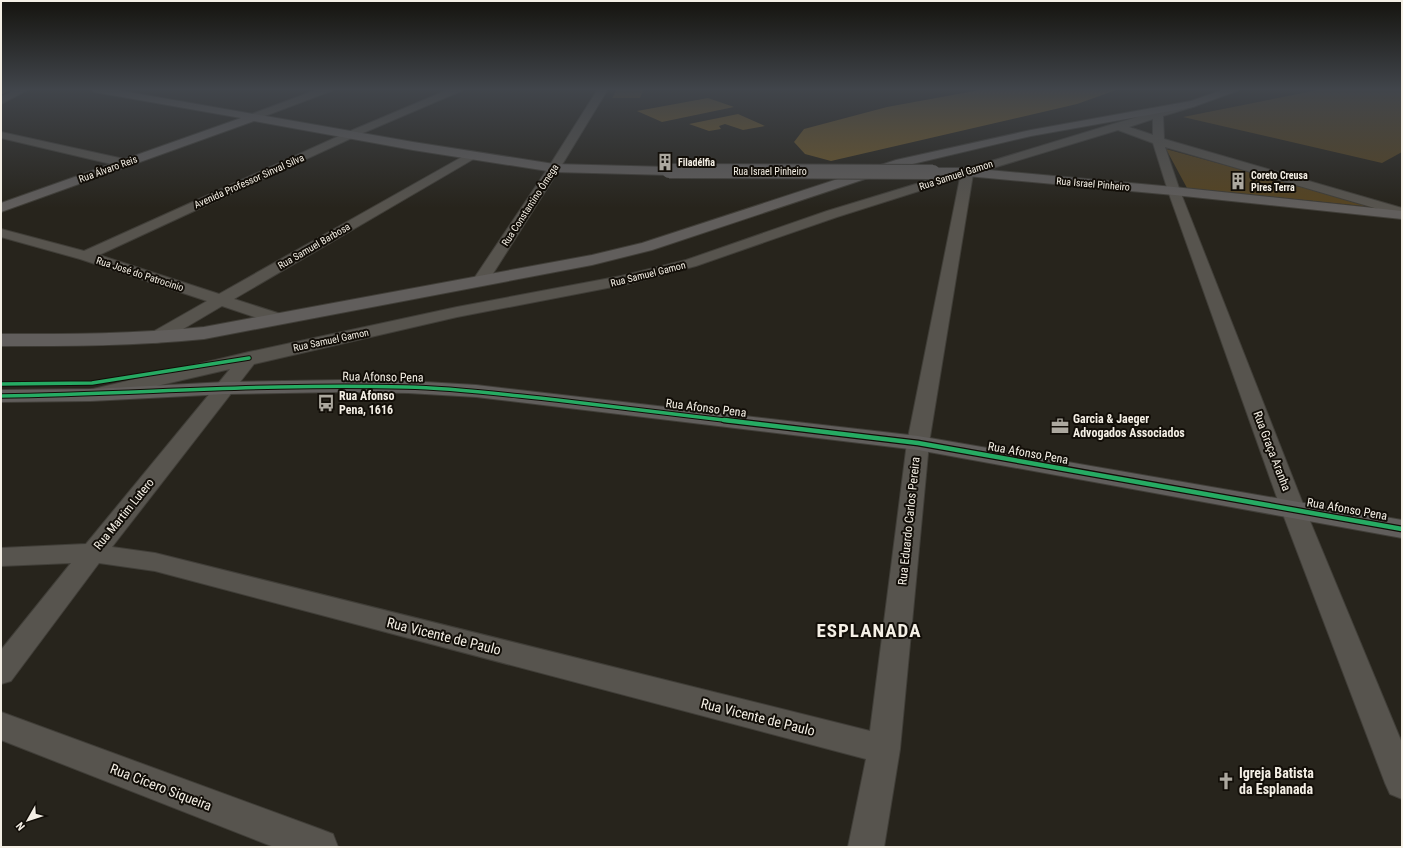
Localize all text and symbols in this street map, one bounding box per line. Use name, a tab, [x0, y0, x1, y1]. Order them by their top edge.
street label: Rua Álvaro Reis	[77, 152, 139, 185]
street label: Avenida Professor Sinval Silva	[192, 152, 306, 210]
building icon: Filadélfia	[655, 152, 675, 172]
place label: Filadélfia	[678, 157, 715, 168]
street label: Rua Samuel Gamon	[918, 158, 994, 192]
street label: Rua Constantino Ômega	[499, 161, 561, 248]
street label: Rua Israel Pinheiro	[733, 166, 807, 177]
place label: Coreto Creusa Pires Terra	[1251, 170, 1308, 193]
building icon: Coreto Creusa Pires Terra	[1228, 171, 1248, 191]
street label: Rua Israel Pinheiro	[1056, 175, 1130, 193]
street label: Rua Samuel Barbosa	[276, 221, 352, 271]
street label: Rua José do Patrocinio	[95, 255, 185, 293]
street label: Rua Samuel Gamon	[609, 259, 687, 289]
street label: Rua Samuel Gamon	[292, 327, 370, 353]
street label: Rua Afonso Pena	[342, 369, 424, 385]
place label: Rua Afonso Pena, 1616	[339, 389, 394, 417]
bus stop icon: Rua Afonso Pena, 1616	[316, 393, 336, 413]
street label: Rua Afonso Pena	[665, 396, 747, 420]
street label: Rua Graça Aranha	[1250, 409, 1294, 493]
place label: Garcia & Jaeger Advogados Associados	[1073, 412, 1185, 440]
office icon: Garcia & Jaeger Advogados Associados	[1050, 416, 1070, 436]
street label: Rua Afonso Pena	[987, 439, 1069, 467]
street label: Rua Eduardo Carlos Pereira	[895, 456, 923, 586]
street label: Rua Martim Lutero	[91, 476, 157, 552]
street label: Rua Afonso Pena	[1306, 495, 1388, 523]
street label: Rua Vicente de Paulo	[385, 614, 503, 658]
district label: ESPLANADA	[816, 619, 922, 642]
street label: Rua Vicente de Paulo	[699, 695, 817, 739]
street label: Rua Cícero Siqueira	[108, 760, 214, 814]
place label: Igreja Batista da Esplanada	[1239, 765, 1314, 797]
church icon: Igreja Batista da Esplanada	[1216, 771, 1236, 791]
north arrow	[8, 800, 48, 840]
text: N	[13, 819, 28, 833]

